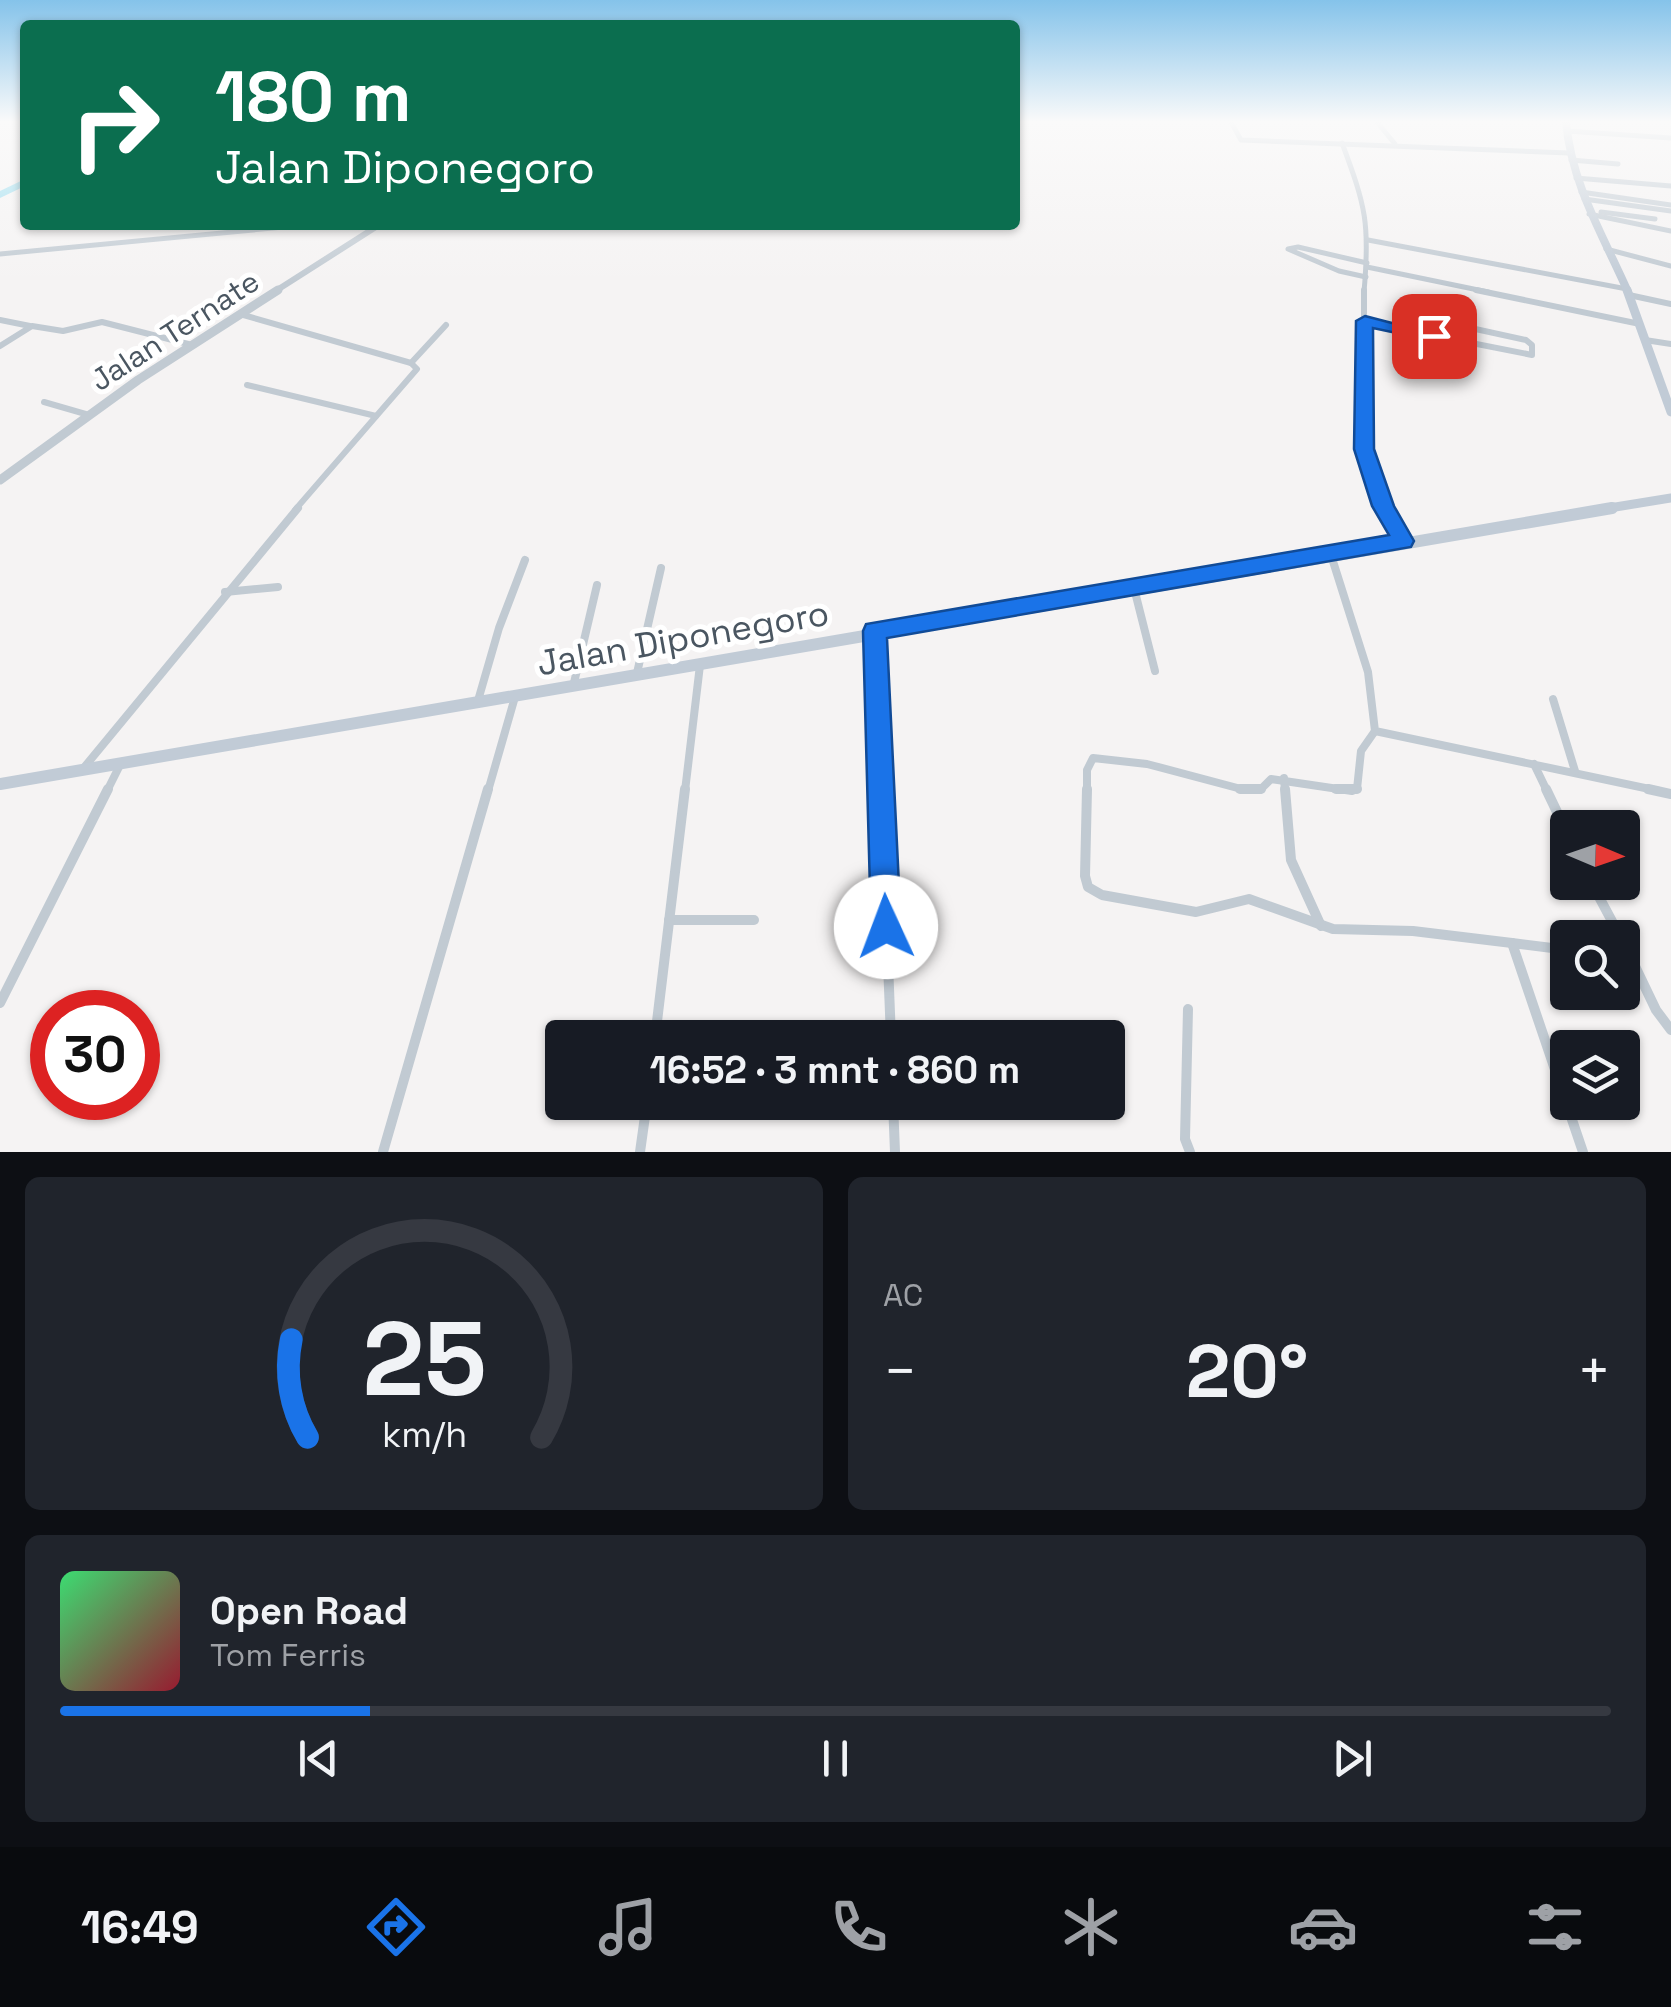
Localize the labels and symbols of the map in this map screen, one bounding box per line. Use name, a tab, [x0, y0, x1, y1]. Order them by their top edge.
street label: Jalan Ternate	[83, 261, 267, 400]
pin	[1392, 294, 1477, 379]
street label: Jalan Diponegoro	[534, 591, 832, 685]
north arrow	[1550, 810, 1640, 900]
position arrow	[834, 875, 938, 979]
speed limit sign: 30	[30, 990, 160, 1120]

